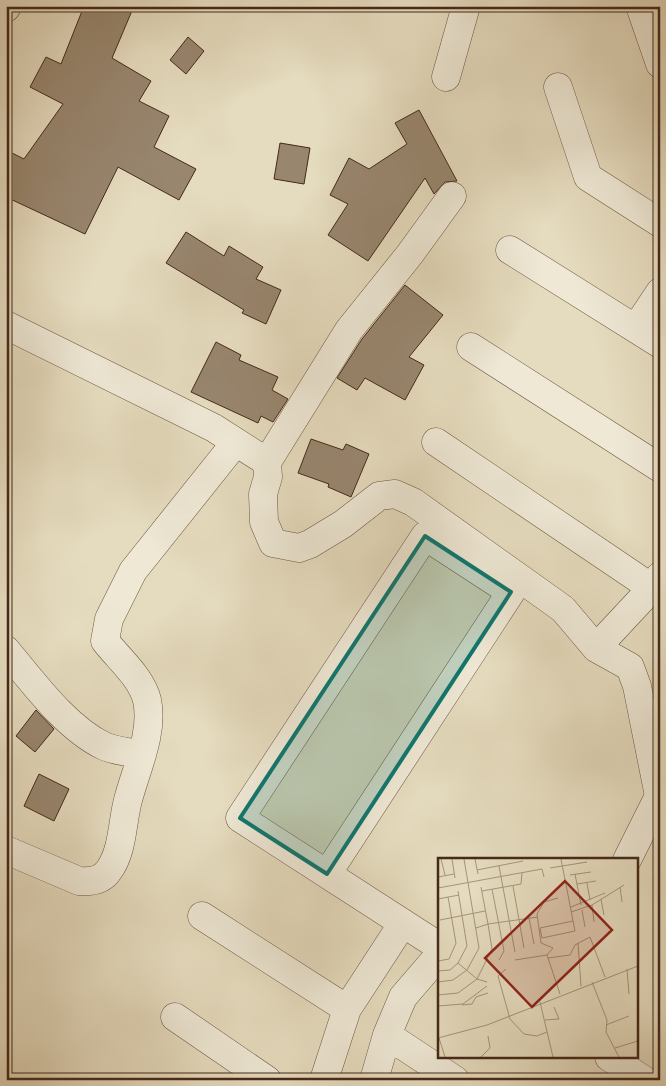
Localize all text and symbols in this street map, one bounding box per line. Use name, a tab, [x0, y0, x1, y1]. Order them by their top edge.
inset map	[438, 858, 638, 1058]

